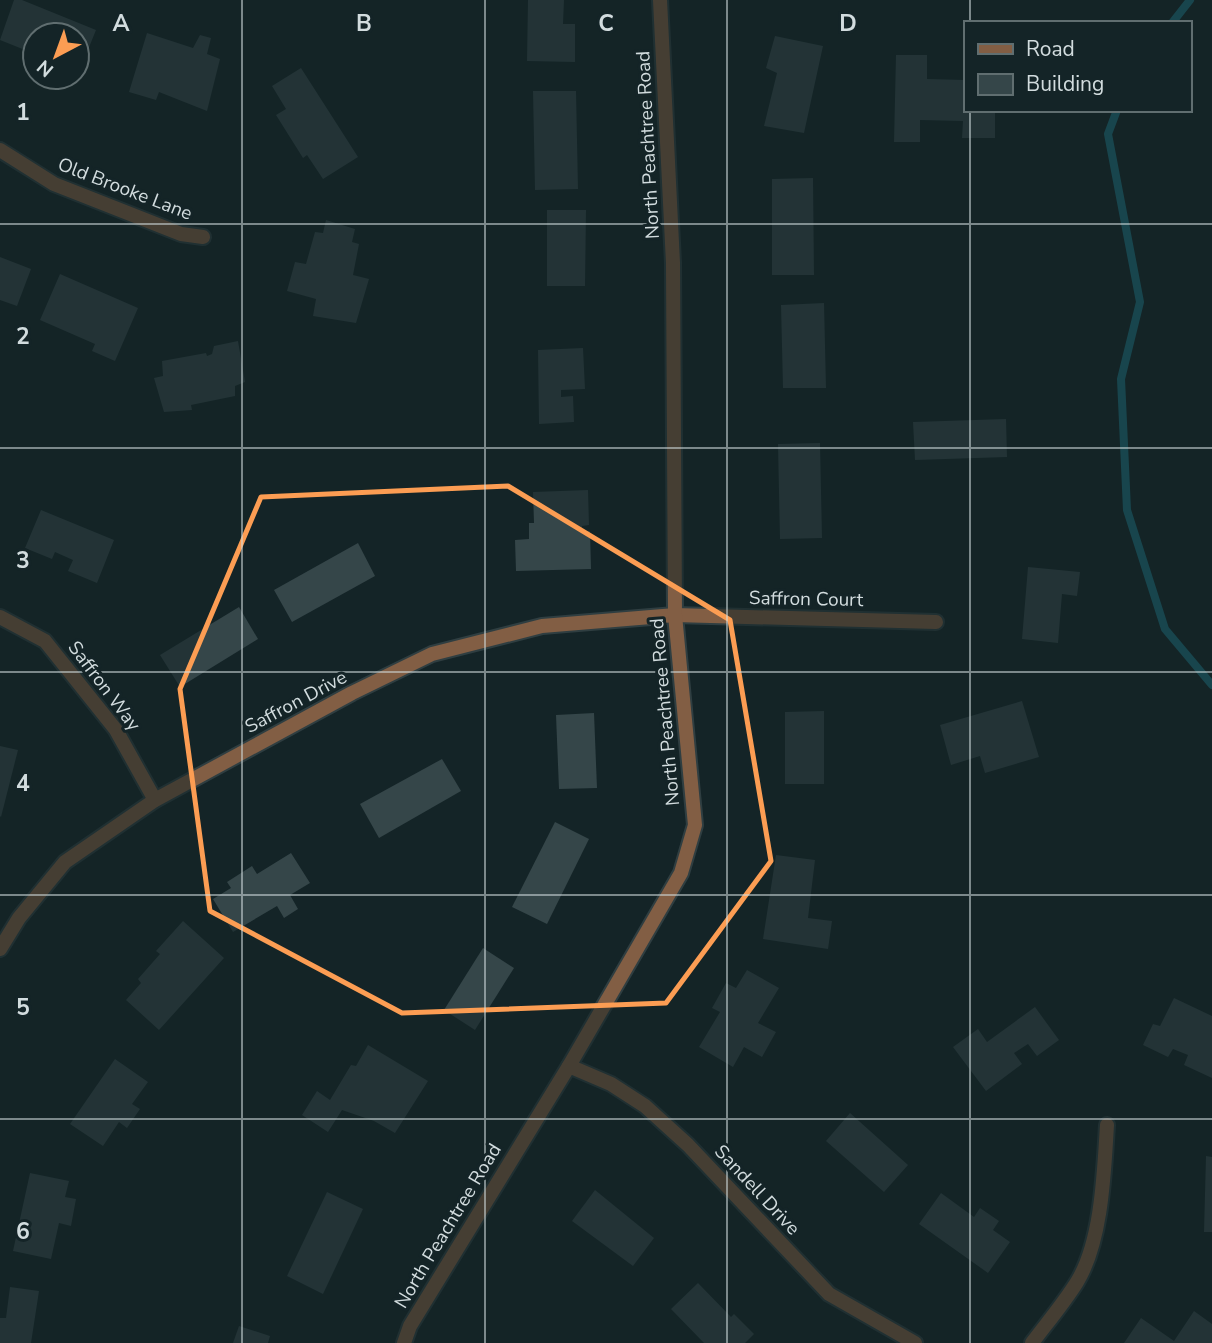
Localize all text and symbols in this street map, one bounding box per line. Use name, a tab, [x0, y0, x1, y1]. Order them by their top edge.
text: A	[112, 8, 130, 39]
text: B	[356, 8, 372, 39]
text: C	[598, 8, 614, 39]
text: D	[839, 8, 857, 39]
north arrow	[21, 21, 91, 91]
legend	[964, 21, 1191, 112]
text: Road	[1026, 35, 1075, 63]
street label: North Peachtree Road	[630, 50, 666, 240]
text: N	[32, 54, 59, 83]
text: Building	[1026, 70, 1104, 98]
text: 1	[16, 97, 30, 128]
street label: Old Brooke Lane	[54, 151, 196, 227]
text: 2	[16, 321, 30, 352]
text: 3	[16, 545, 30, 576]
street label: Saffron Court	[749, 585, 864, 613]
street label: North Peachtree Road	[644, 617, 686, 807]
street label: Saffron Way	[62, 636, 147, 737]
street label: Saffron Drive	[240, 664, 352, 740]
text: 4	[16, 768, 30, 799]
text: 5	[16, 992, 30, 1023]
street label: North Peachtree Road	[388, 1139, 508, 1313]
street label: Sandell Drive	[708, 1139, 806, 1241]
text: 6	[16, 1216, 30, 1247]

